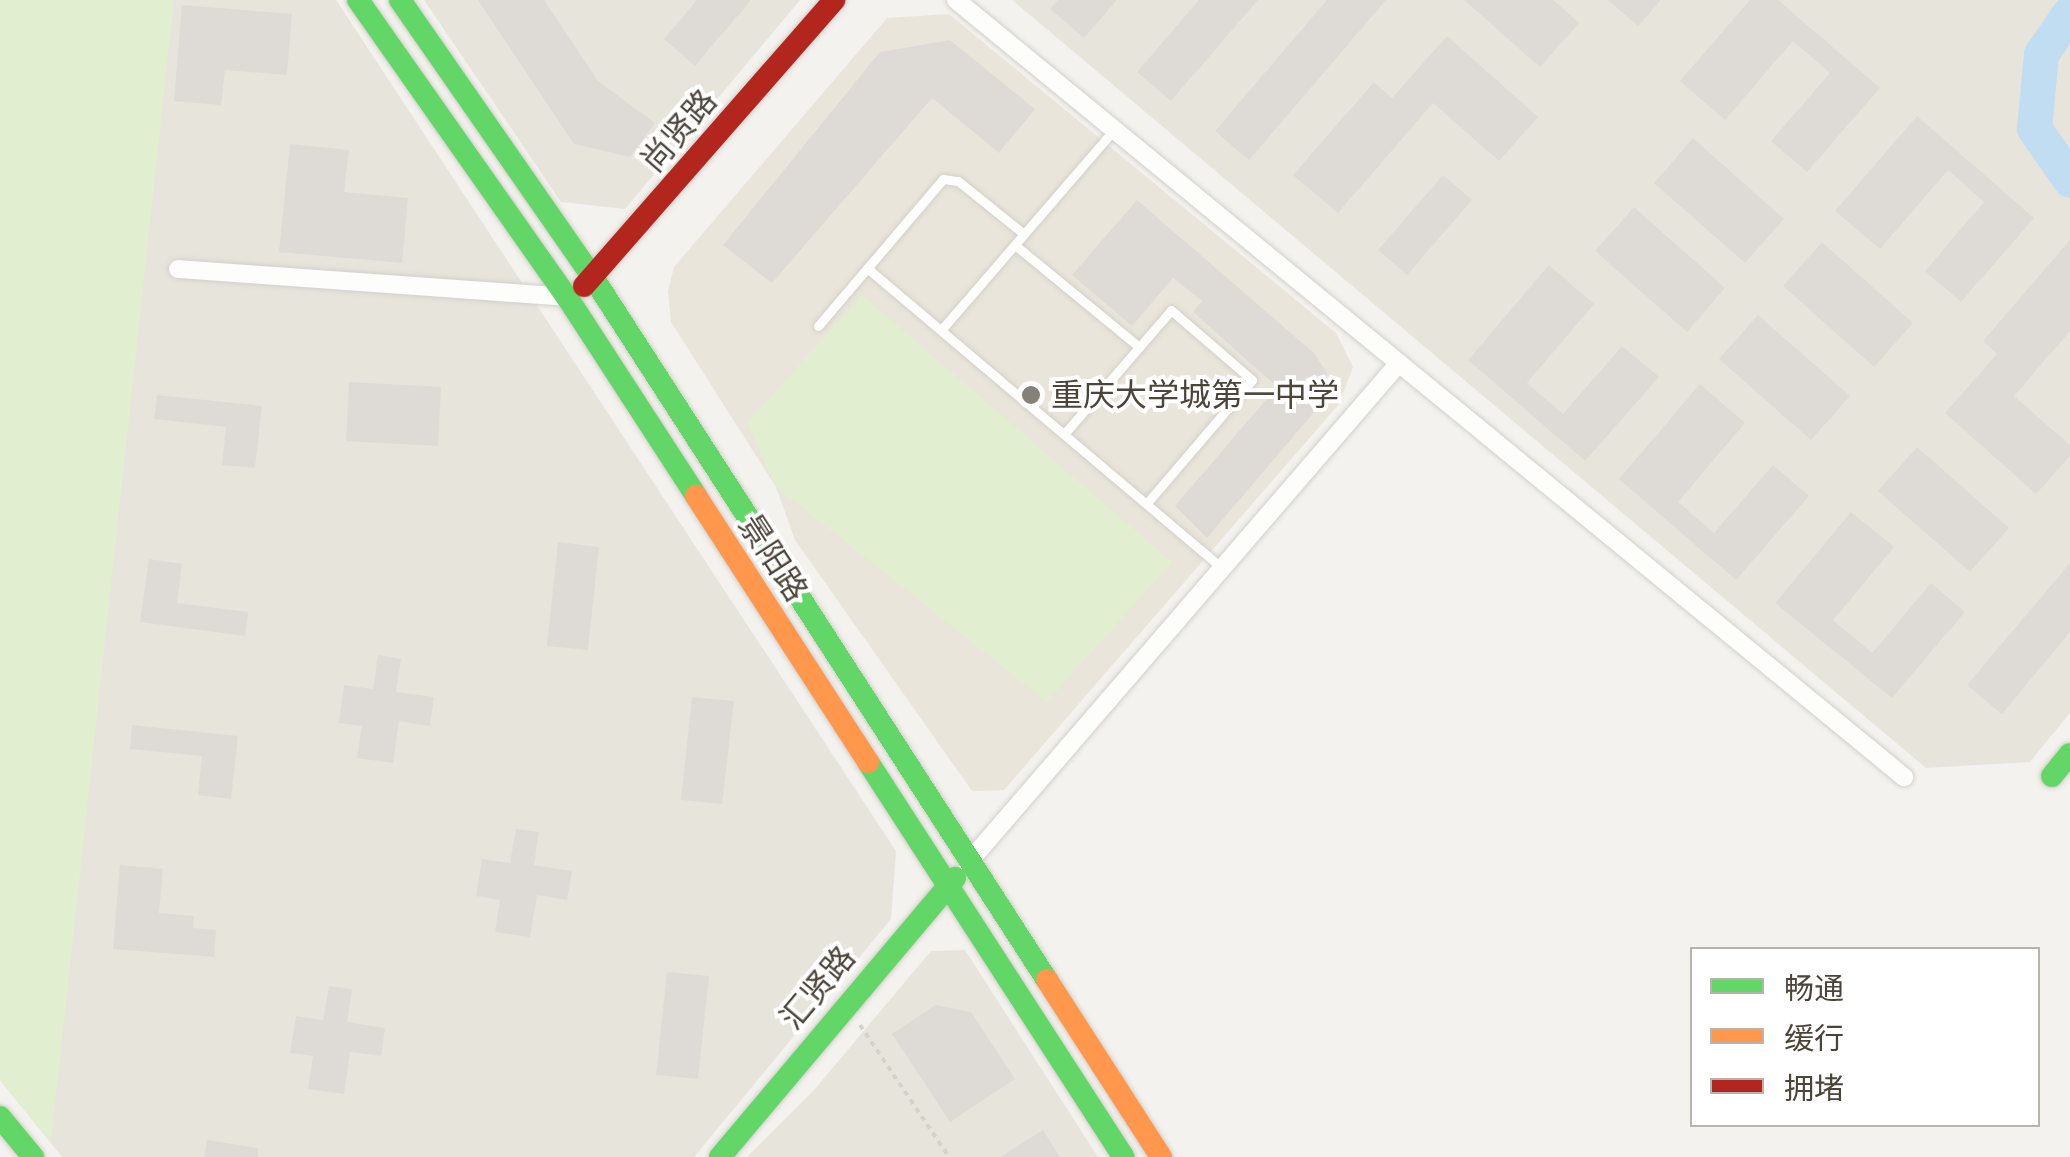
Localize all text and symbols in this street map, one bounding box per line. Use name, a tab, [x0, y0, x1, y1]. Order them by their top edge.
street label: 尚贤路	[633, 82, 725, 180]
place label: 重庆大学城第一中学	[1051, 376, 1339, 414]
marker: 重庆大学城第一中学	[1020, 384, 1042, 406]
street label: 景阳路	[731, 507, 815, 609]
street label: 汇贤路	[772, 939, 864, 1037]
legend	[1690, 947, 2040, 1127]
text: 畅通	[1784, 971, 1844, 1007]
text: 缓行	[1784, 1021, 1844, 1057]
text: 拥堵	[1784, 1071, 1844, 1107]

